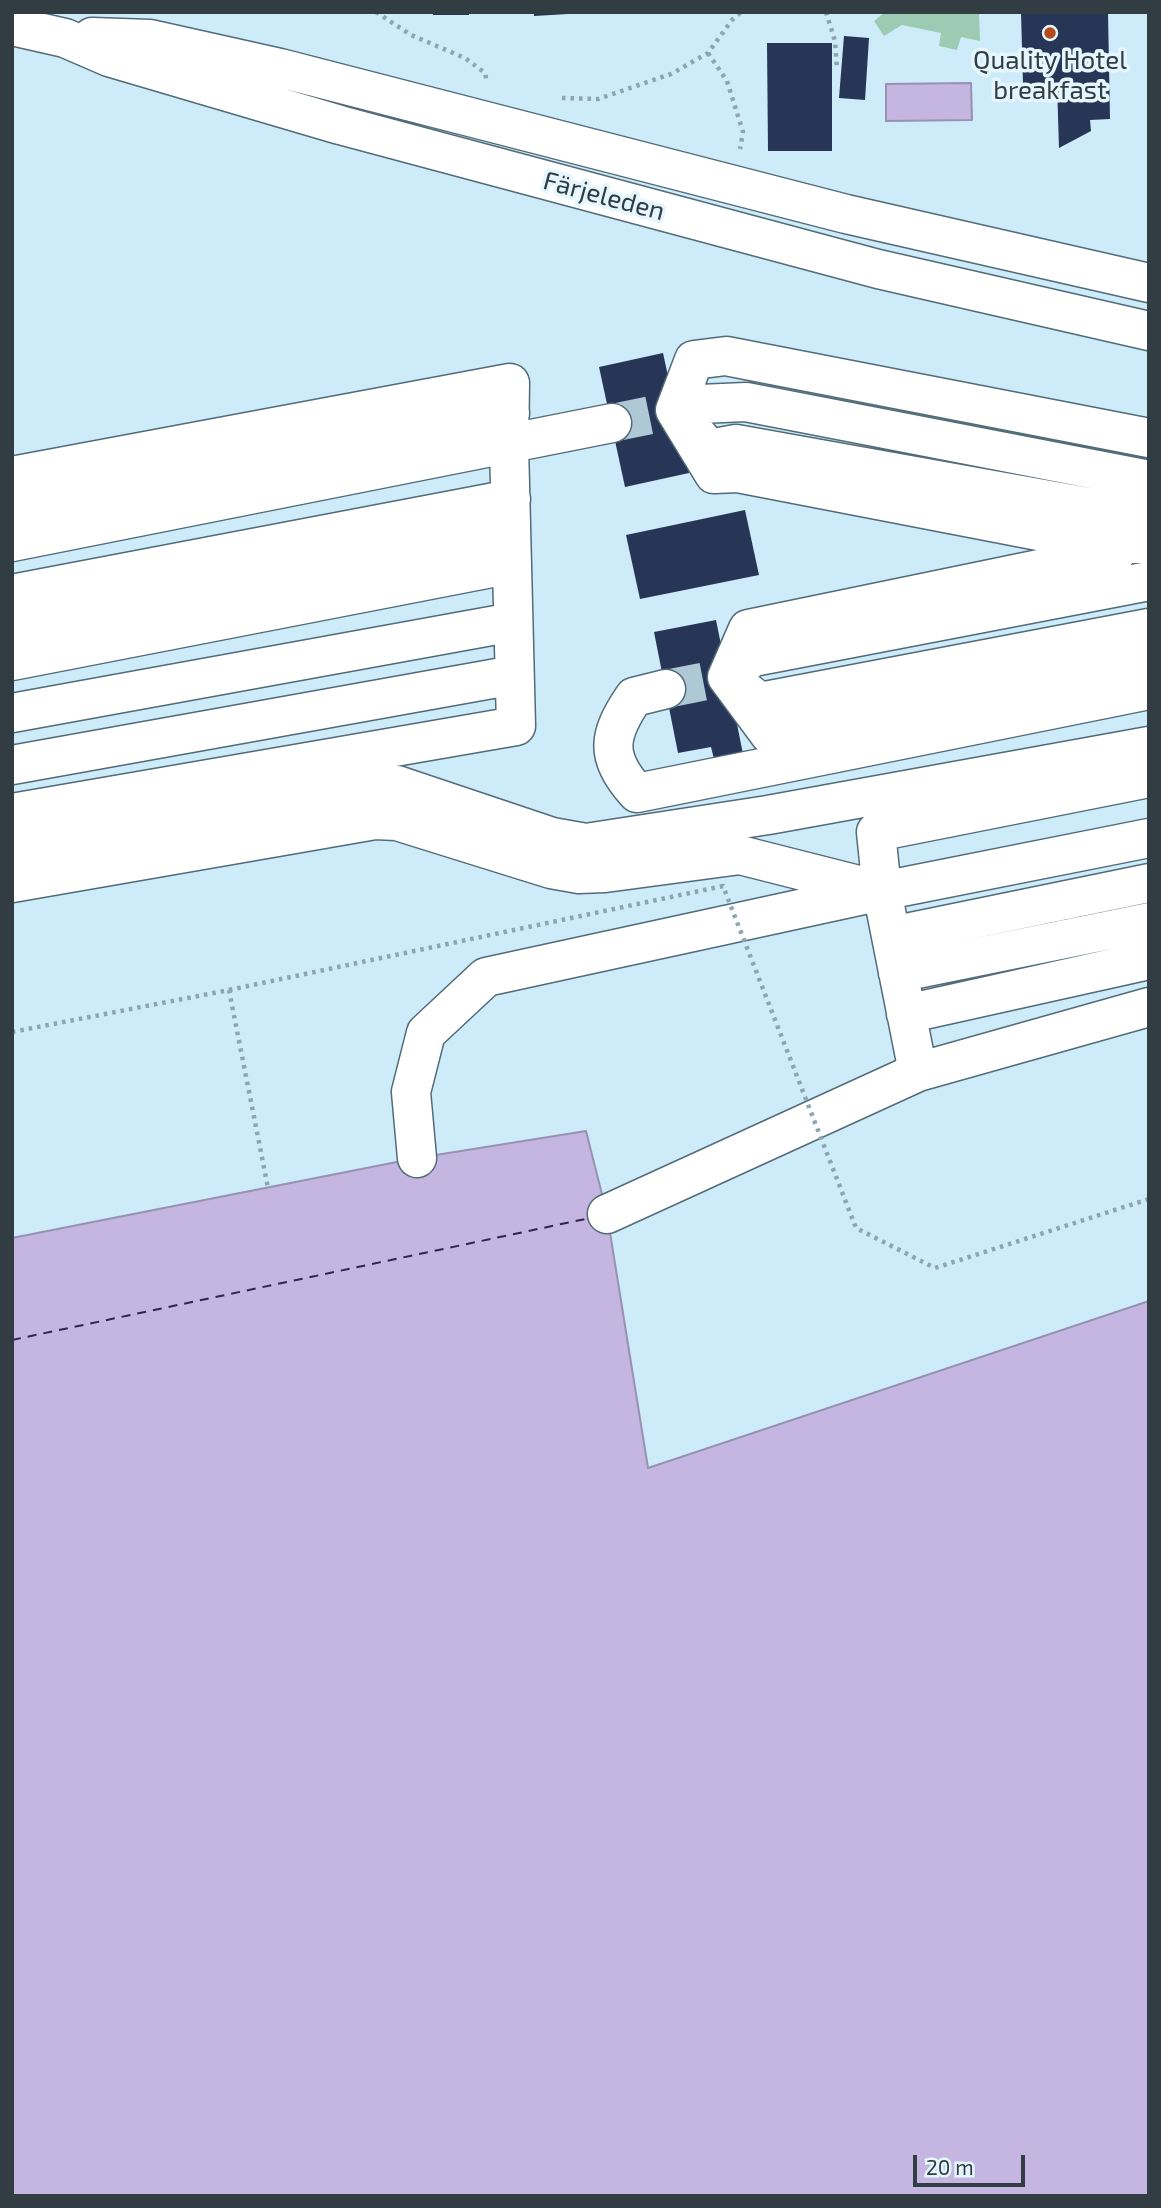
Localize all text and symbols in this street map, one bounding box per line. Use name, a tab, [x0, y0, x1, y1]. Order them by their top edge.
marker: Quality Hotel breakfast	[1042, 25, 1058, 41]
place label: Quality Hotel breakfast	[973, 44, 1127, 106]
street label: Färjeleden	[540, 165, 668, 227]
scale bar	[916, 2142, 1028, 2186]
text: 20 m	[926, 2154, 974, 2179]

